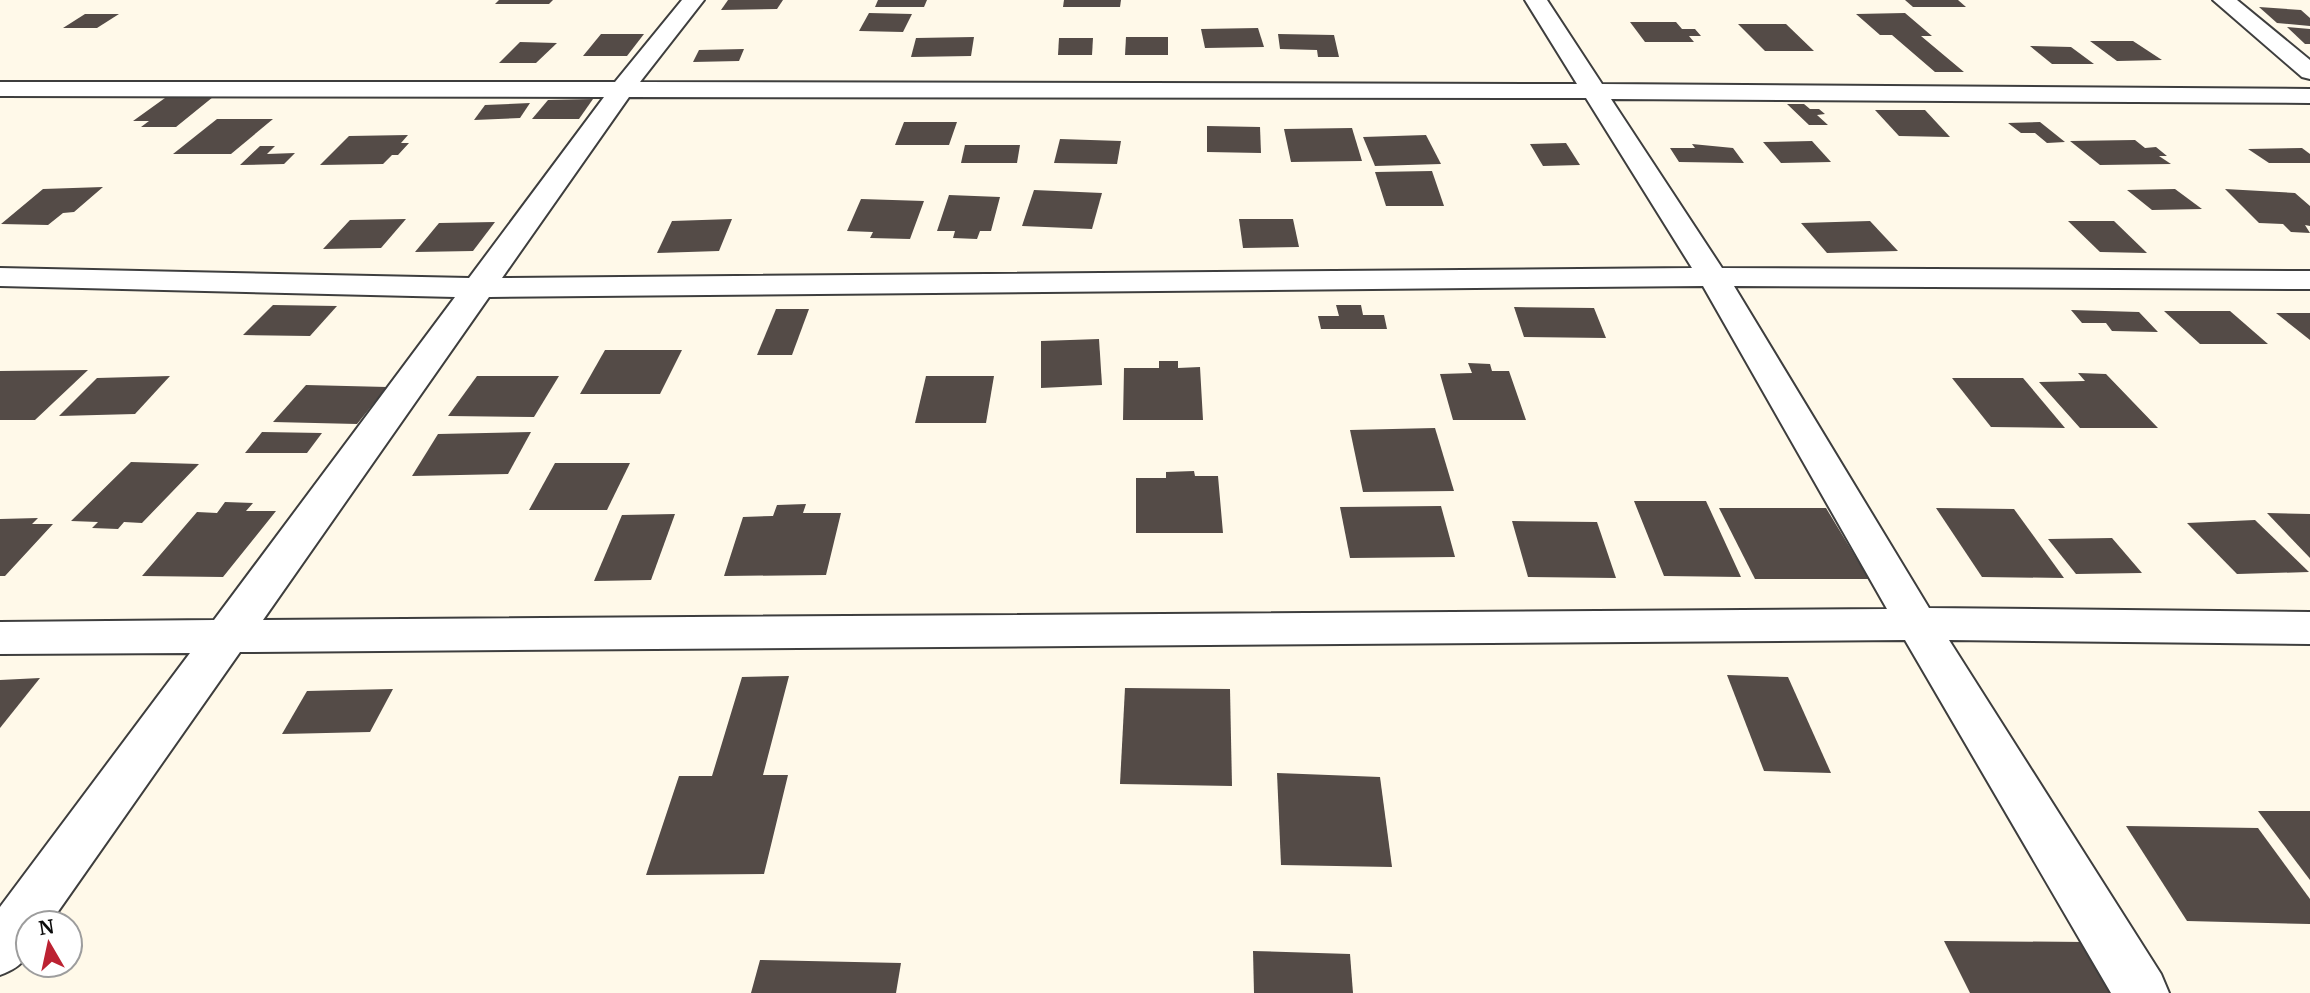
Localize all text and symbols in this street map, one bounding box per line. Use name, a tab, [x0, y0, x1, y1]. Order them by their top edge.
north arrow	[14, 909, 84, 979]
text: N	[37, 914, 56, 940]

